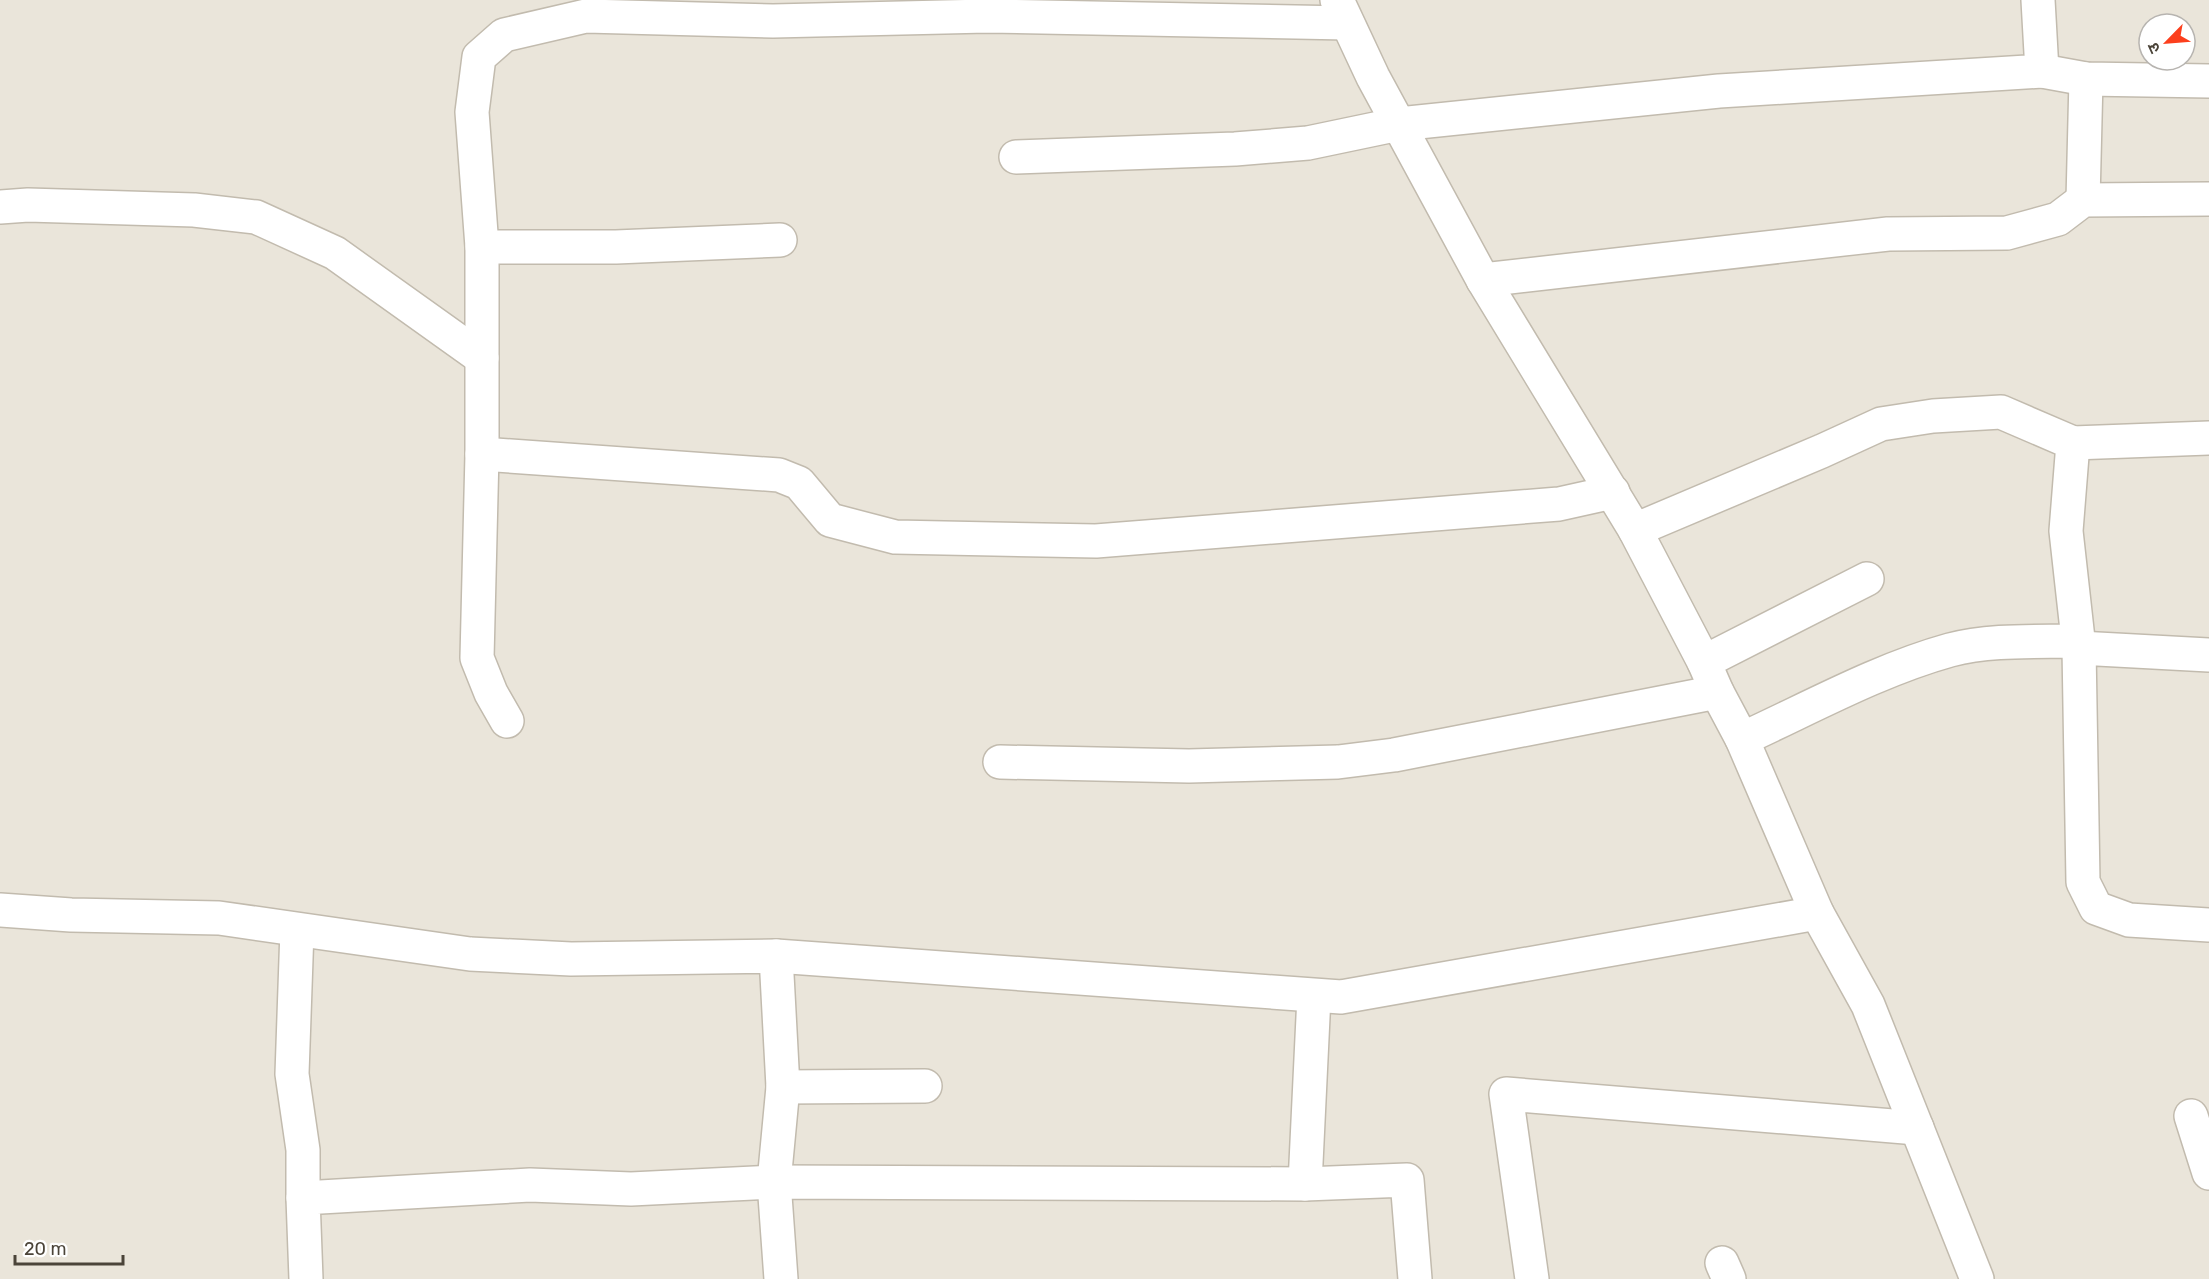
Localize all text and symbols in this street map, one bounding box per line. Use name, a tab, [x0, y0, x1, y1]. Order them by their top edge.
north arrow	[2137, 12, 2197, 72]
text: उ	[2143, 39, 2164, 56]
scale bar	[15, 1228, 123, 1266]
text: 20 m	[24, 1238, 66, 1260]

